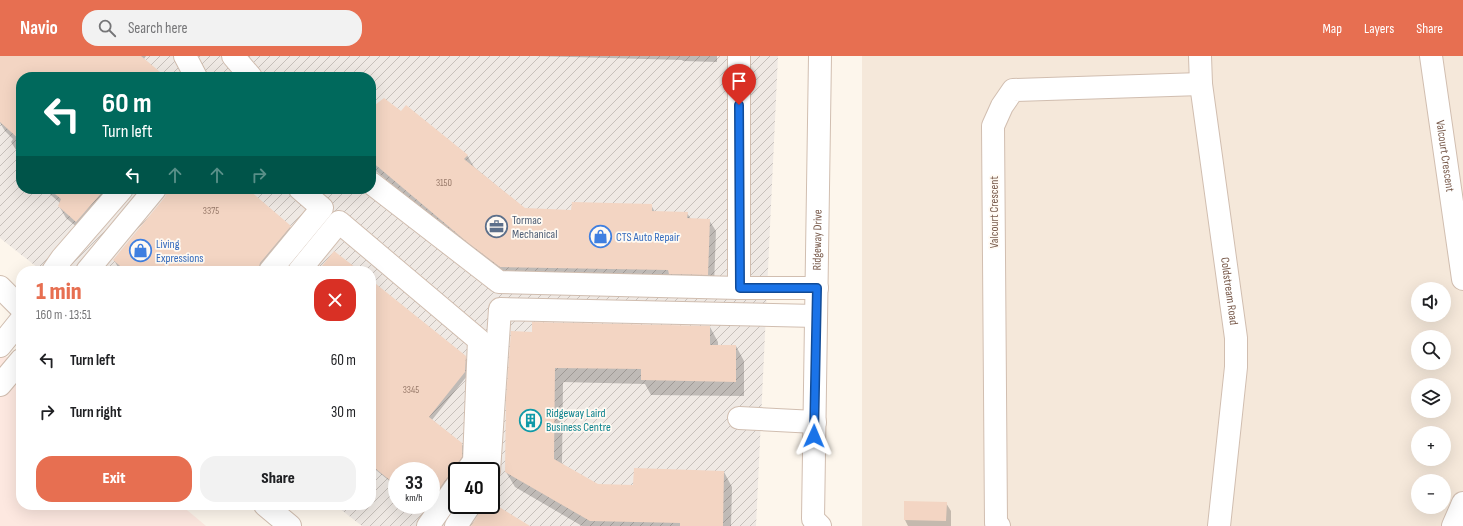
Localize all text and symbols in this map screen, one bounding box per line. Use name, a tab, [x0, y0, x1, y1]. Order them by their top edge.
search box	[82, 10, 362, 46]
text: Navio	[20, 17, 58, 40]
icon: search	[96, 17, 118, 39]
text: Search here	[128, 19, 188, 38]
text: Map	[1322, 20, 1342, 37]
text: Layers	[1364, 20, 1394, 37]
text: Share	[1416, 20, 1443, 37]
pin	[722, 64, 756, 105]
icon: arrive	[728, 70, 750, 92]
text: 60 m	[102, 87, 151, 120]
icon: left	[36, 88, 88, 140]
street label: Valcourt Crescent	[1432, 119, 1457, 193]
text: Turn left	[102, 121, 153, 142]
icon: left	[122, 164, 144, 186]
icon: ahead	[164, 164, 186, 186]
icon: ahead	[206, 164, 228, 186]
icon: right	[248, 164, 270, 186]
street label: Valcourt Crescent	[987, 175, 1002, 248]
house number: 3150	[436, 177, 452, 189]
house number: 3375	[203, 205, 219, 217]
street label: Ridgeway Drive	[810, 209, 826, 271]
place label: Tormac Mechanical	[512, 213, 557, 242]
office icon: Tormac Mechanical	[484, 214, 510, 240]
shop icon: CTS Auto Repair	[588, 224, 614, 250]
place label: CTS Auto Repair	[616, 230, 680, 245]
place label: Living Expressions	[156, 237, 204, 266]
shop icon: Living Expressions	[127, 238, 153, 264]
street label: Coldstream Road	[1217, 256, 1241, 326]
text: 1 min	[36, 277, 82, 306]
button: close	[314, 279, 356, 321]
map controls	[1411, 282, 1451, 514]
button: sound	[1411, 282, 1451, 322]
text: 160 m · 13:51	[36, 307, 91, 323]
button: search	[1411, 330, 1451, 370]
icon: left	[36, 349, 58, 371]
text: Turn left	[70, 351, 115, 370]
text: 60 m	[331, 351, 356, 370]
button: layers	[1411, 378, 1451, 418]
house number: 3345	[403, 384, 419, 396]
icon: right	[36, 401, 58, 423]
text: Turn right	[70, 403, 122, 422]
text: 30 m	[331, 403, 356, 422]
place label: Ridgeway Laird Business Centre	[546, 406, 611, 435]
building icon: Ridgeway Laird Business Centre	[517, 407, 543, 433]
position arrow	[793, 415, 835, 457]
button: +	[1411, 426, 1451, 466]
button: Exit	[36, 456, 192, 502]
button: Share	[200, 456, 356, 502]
speed limit sign: 40	[448, 462, 500, 514]
text: 33	[405, 471, 423, 495]
button: −	[1411, 474, 1451, 514]
text: km/h	[405, 492, 423, 504]

